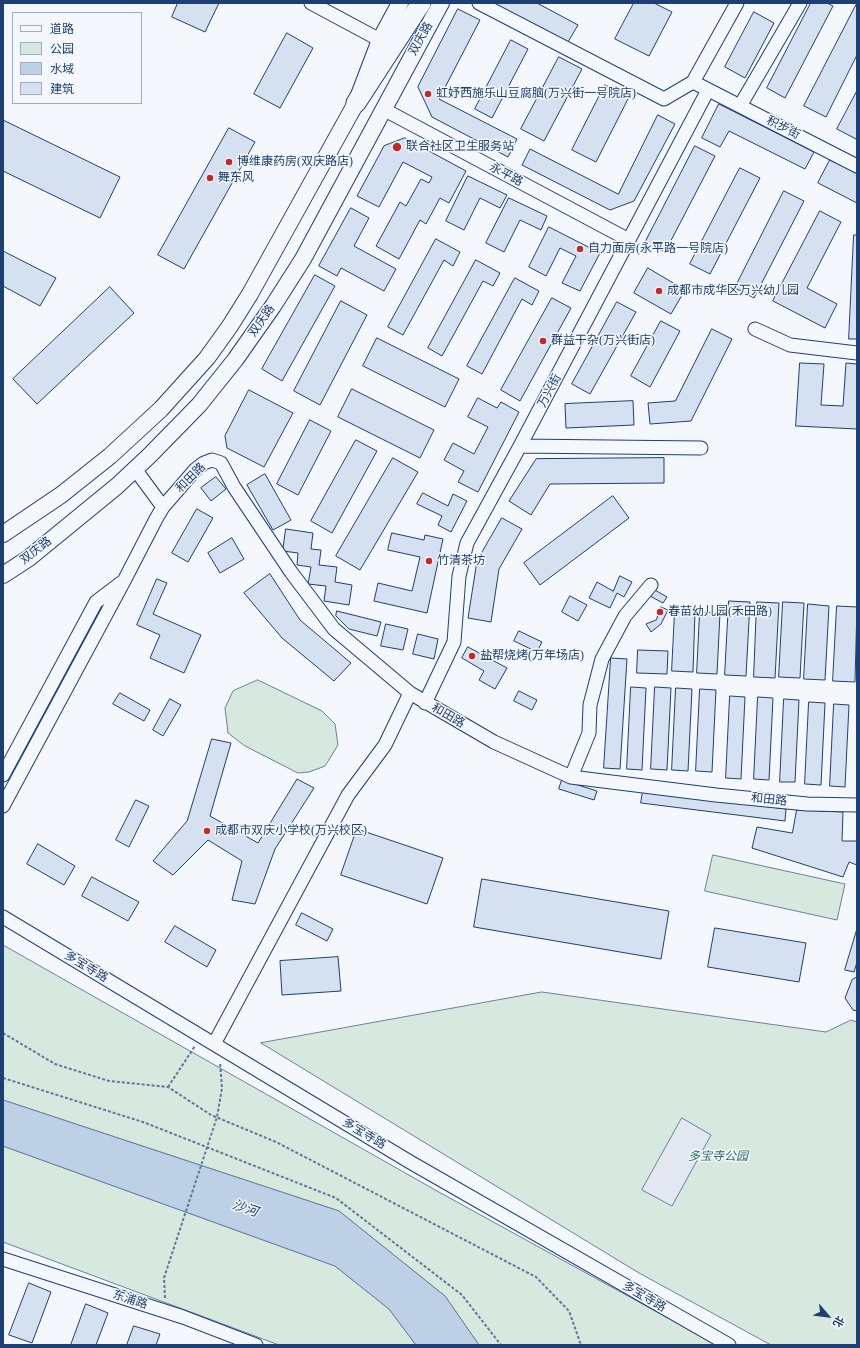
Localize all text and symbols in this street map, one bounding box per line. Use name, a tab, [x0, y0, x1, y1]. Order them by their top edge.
legend	[12, 12, 142, 104]
street label: 双庆路	[406, 20, 436, 58]
text: 道路	[50, 22, 74, 36]
text: 公园	[50, 42, 74, 56]
text: 水域	[50, 62, 74, 76]
text: 建筑	[50, 82, 74, 96]
place label: 虹妤西施乐山豆腐脑(万兴街一号院店)	[436, 87, 636, 101]
marker: 虹妤西施乐山豆腐脑(万兴街一号院店)	[423, 89, 433, 99]
street label: 积步街	[764, 113, 802, 143]
place label: 联合社区卫生服务站	[406, 140, 514, 154]
marker: 联合社区卫生服务站	[391, 141, 403, 153]
place label: 博维康药房(双庆路店)	[237, 155, 353, 169]
marker: 博维康药房(双庆路店)	[224, 157, 234, 167]
street label: 永平路	[487, 160, 525, 190]
place label: 舞东风	[218, 171, 254, 185]
marker: 舞东风	[205, 173, 215, 183]
place label: 自力面房(永平路一号院店)	[588, 242, 728, 256]
marker: 自力面房(永平路一号院店)	[575, 244, 585, 254]
place label: 成都市成华区万兴幼儿园	[667, 284, 799, 298]
marker: 成都市成华区万兴幼儿园	[654, 286, 664, 296]
street label: 双庆路	[246, 302, 278, 340]
place label: 群益干杂(万兴街店)	[551, 334, 655, 348]
marker: 群益干杂(万兴街店)	[538, 336, 548, 346]
street label: 万兴街	[535, 372, 565, 410]
street label: 和田路	[173, 460, 209, 496]
street label: 双庆路	[17, 534, 55, 568]
place label: 竹清茶坊	[437, 554, 485, 568]
marker: 竹清茶坊	[424, 556, 434, 566]
place label: 春苗幼儿园(禾田路)	[668, 605, 772, 619]
marker: 春苗幼儿园(禾田路)	[655, 607, 665, 617]
place label: 盐帮烧烤(万年场店)	[480, 649, 584, 663]
marker: 盐帮烧烤(万年场店)	[467, 651, 477, 661]
street label: 和田路	[429, 701, 467, 731]
street label: 和田路	[750, 791, 788, 809]
place label: 成都市双庆小学校(万兴校区)	[215, 824, 367, 838]
marker: 成都市双庆小学校(万兴校区)	[202, 826, 212, 836]
street label: 多宝寺路	[62, 948, 110, 986]
street label: 多宝寺路	[340, 1115, 388, 1153]
park label: 多宝寺公园	[688, 1150, 748, 1164]
water label: 沙河	[230, 1197, 260, 1221]
street label: 多宝寺路	[620, 1279, 668, 1315]
street label: 东浦路	[111, 1288, 149, 1312]
north arrow	[808, 1296, 848, 1336]
text: 北	[831, 1314, 846, 1329]

